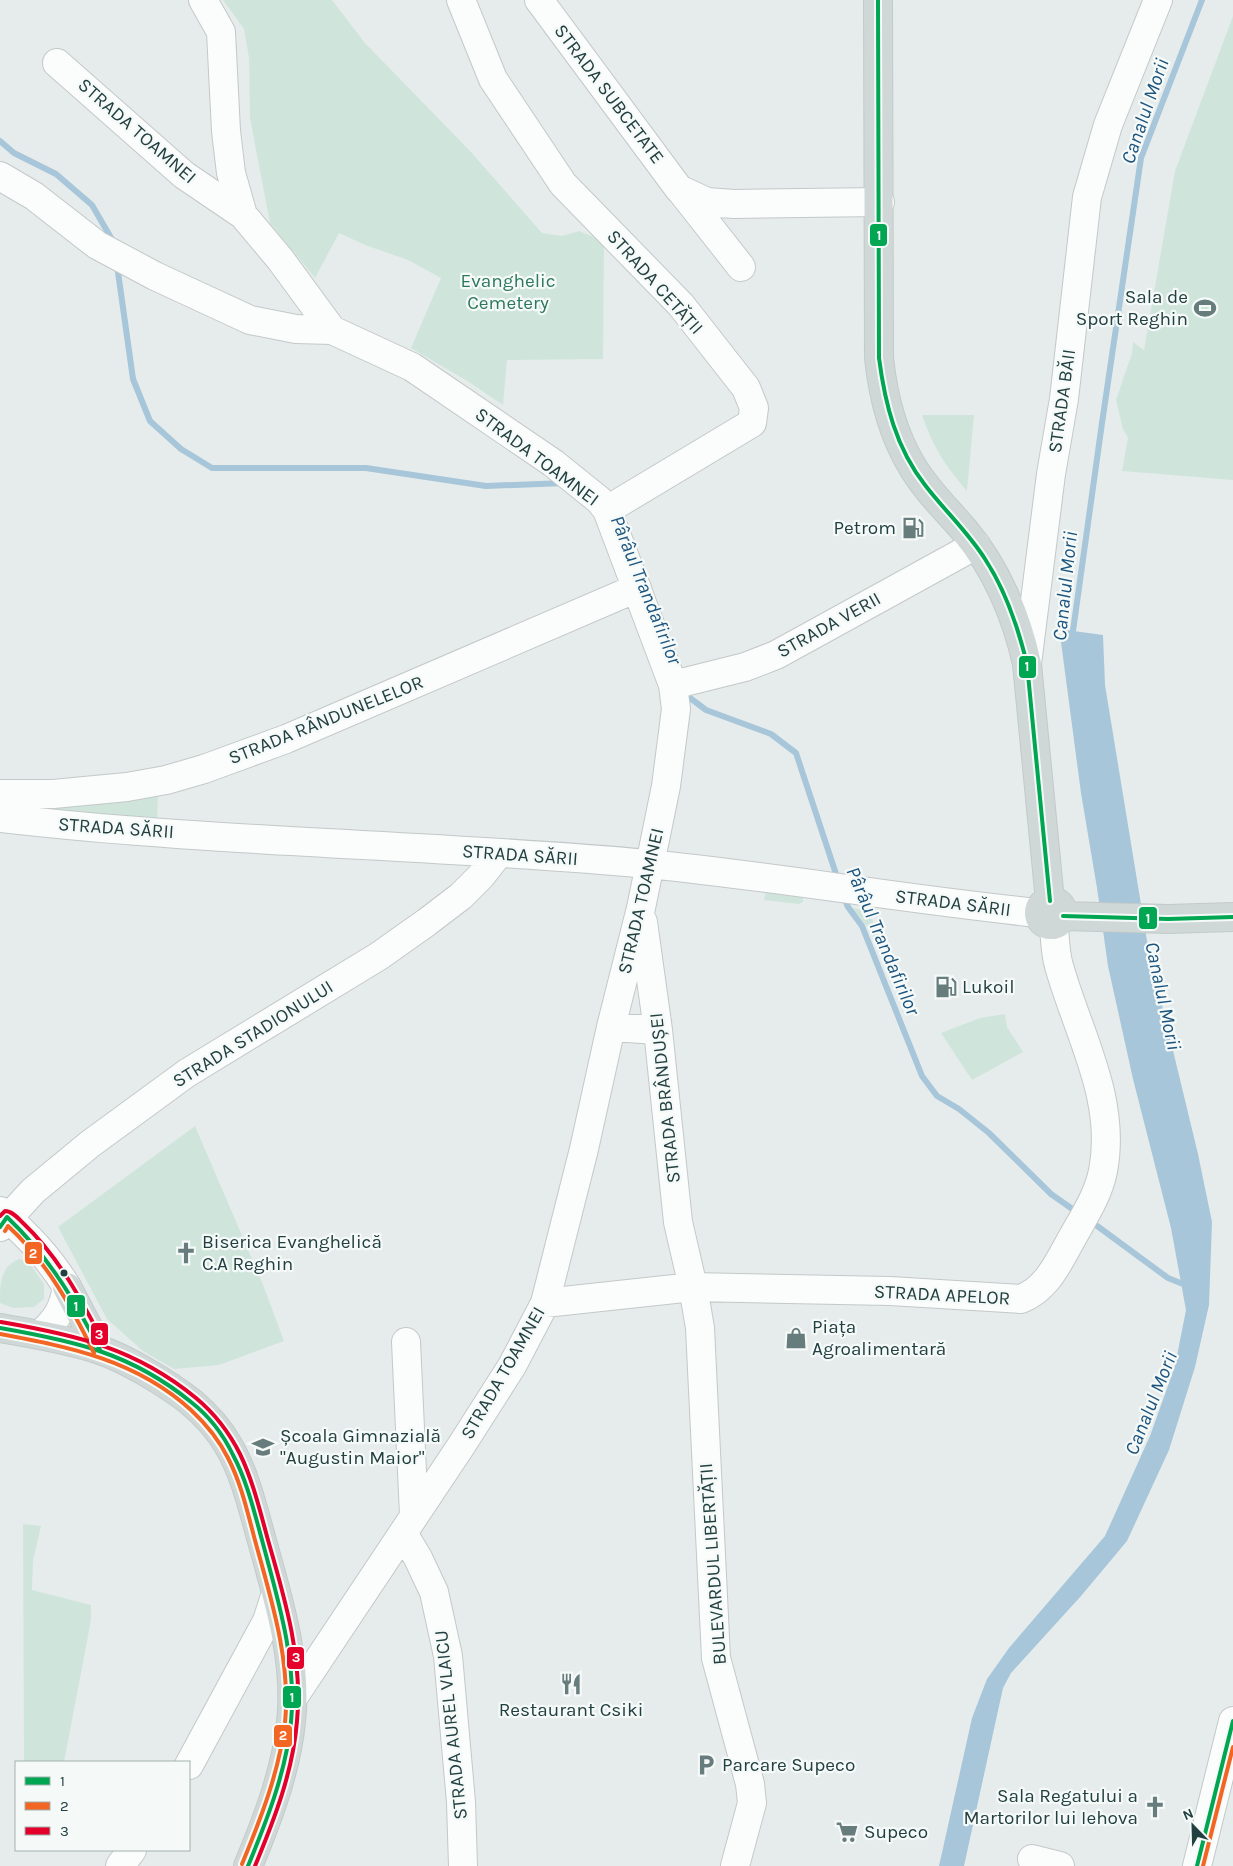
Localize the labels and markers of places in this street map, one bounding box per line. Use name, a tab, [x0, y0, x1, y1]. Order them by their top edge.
place label: Sala de Sport Reghin	[1076, 286, 1188, 330]
sports icon: Sala de Sport Reghin	[1192, 295, 1218, 321]
fuel station icon: Petrom	[900, 515, 926, 541]
place label: Petrom	[834, 517, 896, 539]
fuel station icon: Lukoil	[933, 974, 959, 1000]
place label: Lukoil	[962, 976, 1014, 998]
place label: Biserica Evanghelică C.A Reghin	[202, 1231, 382, 1275]
church icon: Biserica Evanghelică C.A Reghin	[173, 1240, 199, 1266]
unlabelled marker	[59, 1268, 69, 1278]
place label: Piața Agroalimentară	[812, 1316, 946, 1360]
shop icon: Piața Agroalimentară	[783, 1325, 809, 1351]
place label: Școala Gimnazială "Augustin Maior"	[280, 1425, 441, 1469]
school or university icon: Școala Gimnazială "Augustin Maior"	[250, 1434, 276, 1460]
restaurant icon: Restaurant Csiki	[558, 1671, 584, 1697]
place label: Restaurant Csiki	[499, 1699, 643, 1721]
parking icon: Parcare Supeco	[693, 1752, 719, 1778]
place label: Parcare Supeco	[722, 1754, 855, 1776]
place label: Sala Regatului a Martorilor lui Iehova	[964, 1785, 1138, 1829]
church icon: Sala Regatului a Martorilor lui Iehova	[1142, 1794, 1168, 1820]
supermarket icon: Supeco	[834, 1819, 860, 1845]
place label: Supeco	[864, 1821, 928, 1843]

